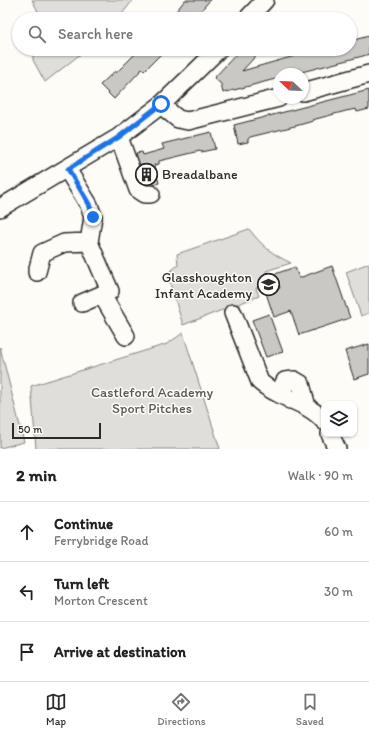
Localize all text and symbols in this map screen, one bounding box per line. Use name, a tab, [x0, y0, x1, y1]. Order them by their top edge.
search box	[12, 12, 357, 56]
icon: search	[26, 23, 48, 45]
text: Search here	[58, 25, 133, 43]
north arrow	[273, 68, 309, 104]
route start	[152, 95, 170, 113]
building icon: Breadalbane	[134, 161, 160, 187]
place label: Breadalbane	[162, 166, 238, 183]
route end	[84, 208, 102, 226]
place label: Glasshoughton Infant Academy	[155, 269, 253, 302]
school or university icon: Glasshoughton Infant Academy	[255, 272, 281, 298]
park label: Castleford Academy Sport Pitches	[91, 384, 214, 417]
map controls	[321, 401, 357, 437]
button: layers	[321, 401, 357, 437]
scale bar	[12, 421, 101, 440]
text: 50 m	[18, 423, 42, 436]
text: 2 min	[16, 465, 56, 485]
text: Walk · 90 m	[288, 468, 353, 483]
text: Continue	[54, 515, 113, 533]
icon: ahead	[16, 521, 38, 543]
text: 60 m	[324, 524, 353, 539]
text: Ferrybridge Road	[54, 533, 148, 548]
text: Turn left	[54, 575, 109, 593]
icon: left	[16, 581, 38, 603]
text: 30 m	[324, 584, 353, 599]
text: Morton Crescent	[54, 593, 148, 608]
icon: arrive	[16, 641, 38, 663]
text: Arrive at destination	[54, 643, 186, 661]
tab: Map	[45, 691, 67, 728]
tab: Directions	[157, 691, 206, 728]
tab: Saved	[296, 691, 324, 728]

